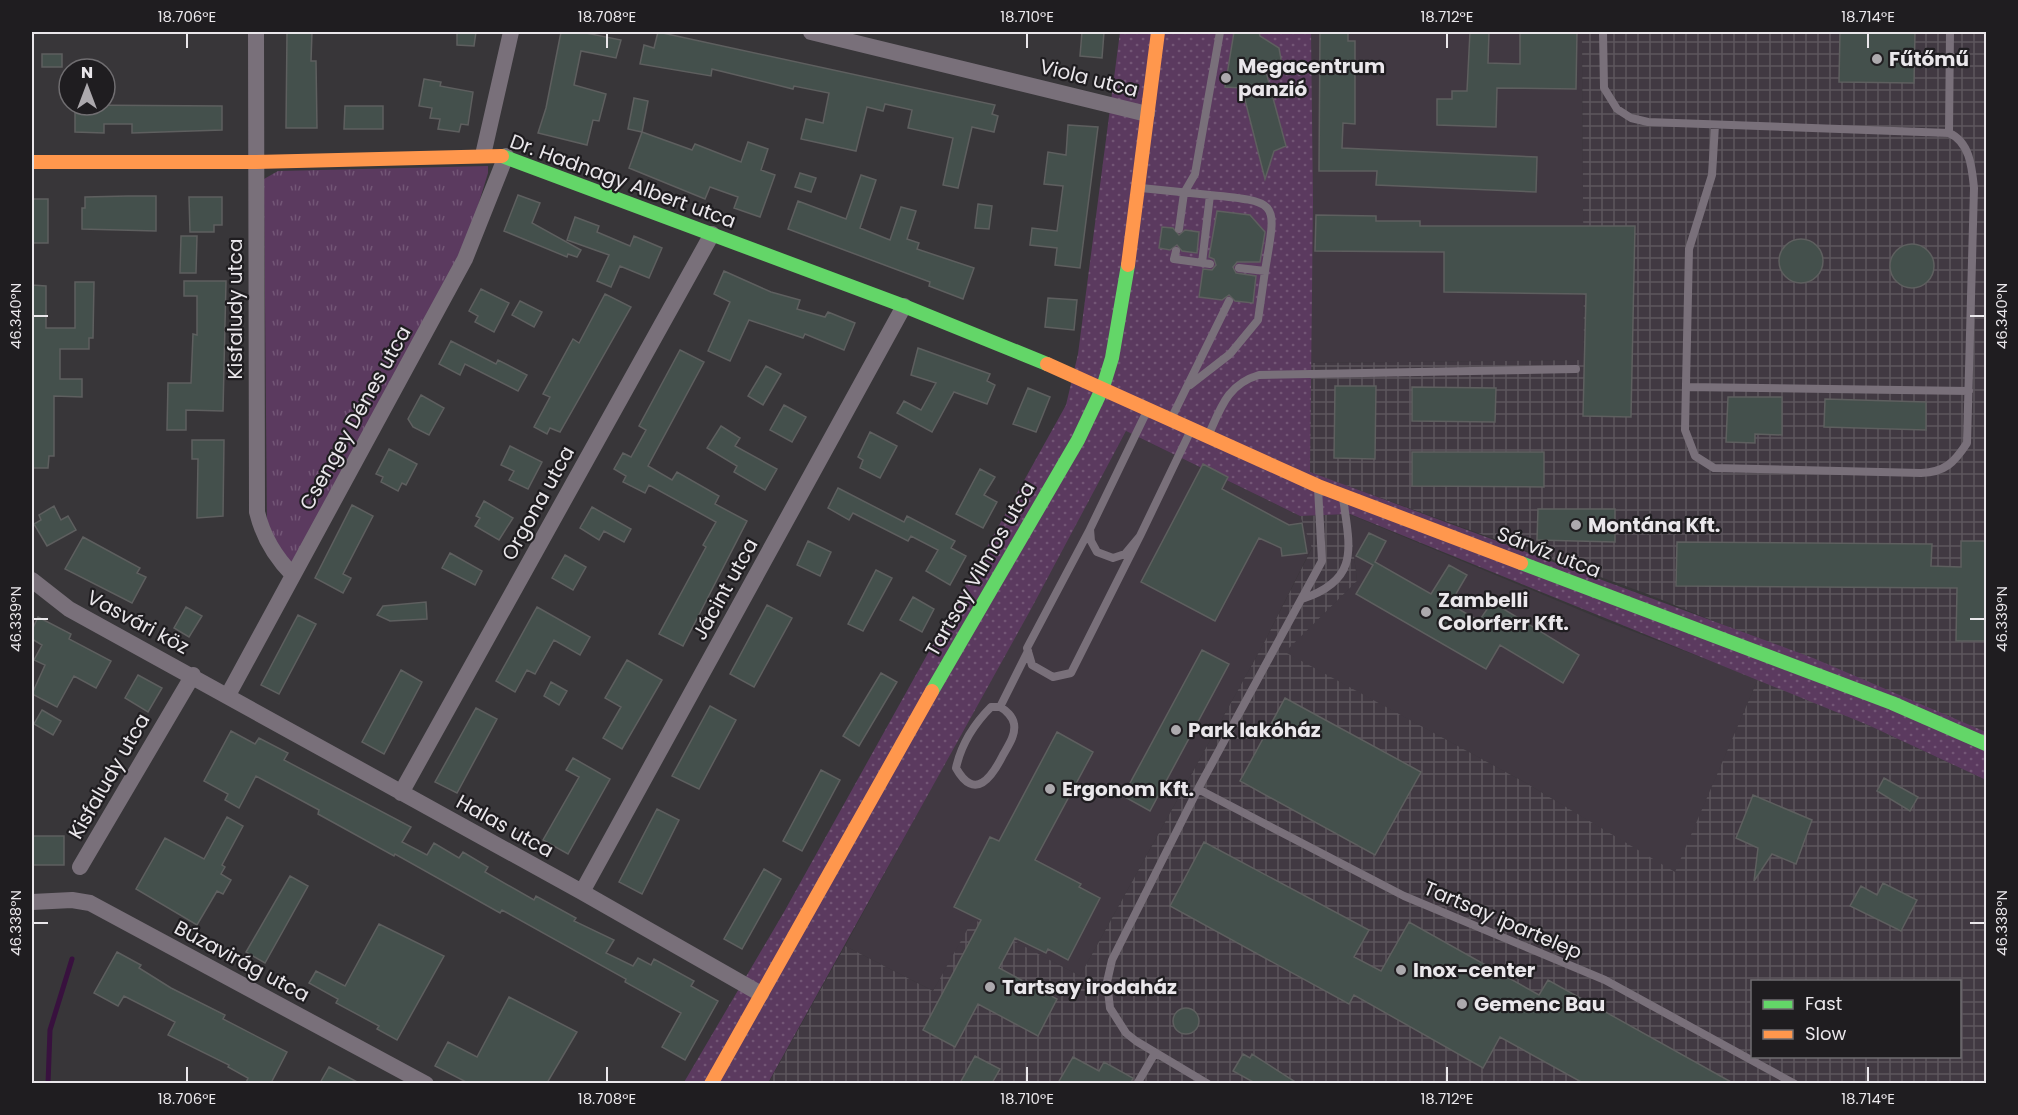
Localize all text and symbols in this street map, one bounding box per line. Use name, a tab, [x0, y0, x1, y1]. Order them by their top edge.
text: 18.706°E	[158, 6, 216, 27]
text: 18.708°E	[578, 6, 636, 27]
text: 18.710°E	[1000, 6, 1054, 27]
text: 18.712°E	[1421, 6, 1473, 27]
text: 18.714°E	[1841, 6, 1895, 27]
place label: Fűtőmű	[1889, 45, 1969, 73]
street label: Viola utca	[1037, 52, 1141, 104]
place label: Megacentrum panzió	[1238, 52, 1385, 103]
marker: Fűtőmű	[1870, 52, 1884, 66]
north arrow	[57, 57, 117, 117]
text: N	[81, 61, 93, 84]
marker: Megacentrum panzió	[1219, 71, 1233, 85]
street label: Dr. Hadnagy Albert utca	[506, 127, 740, 235]
street label: Kisfaludy utca	[221, 238, 249, 380]
text: 46.340°N	[5, 283, 26, 349]
text: 46.340°N	[1991, 283, 2012, 349]
street label: Csengey Dénes utca	[293, 321, 417, 515]
street label: Orgona utca	[495, 441, 581, 565]
street label: Tartsay Vilmos utca	[918, 476, 1042, 662]
place label: Montána Kft.	[1588, 511, 1720, 539]
marker: Montána Kft.	[1569, 518, 1583, 532]
street label: Sárvíz utca	[1493, 519, 1605, 585]
street label: Jácint utca	[686, 533, 764, 645]
street label: Vasvári köz	[82, 583, 194, 661]
text: 46.339°N	[5, 586, 26, 652]
place label: Zambelli Colorferr Kft.	[1438, 586, 1569, 637]
text: 46.339°N	[1991, 586, 2012, 652]
marker: Zambelli Colorferr Kft.	[1419, 605, 1433, 619]
street label: Kisfaludy utca	[62, 708, 156, 844]
place label: Park lakóház	[1188, 716, 1321, 744]
marker: Park lakóház	[1169, 723, 1183, 737]
place label: Ergonom Kft.	[1062, 775, 1194, 803]
marker: Ergonom Kft.	[1043, 782, 1057, 796]
street label: Halas utca	[451, 788, 559, 864]
street label: Tartsay ipartelep	[1419, 874, 1587, 966]
text: 46.338°N	[5, 890, 26, 956]
text: 46.338°N	[1991, 890, 2012, 956]
street label: Búzavirág utca	[169, 914, 315, 1008]
place label: Inox-center	[1413, 956, 1536, 984]
marker: Inox-center	[1394, 963, 1408, 977]
place label: Tartsay irodaház	[1002, 973, 1177, 1001]
marker: Tartsay irodaház	[983, 980, 997, 994]
legend	[1751, 980, 1961, 1058]
place label: Gemenc Bau	[1474, 990, 1605, 1018]
text: Fast	[1805, 991, 1842, 1016]
marker: Gemenc Bau	[1455, 997, 1469, 1011]
text: Slow	[1805, 1021, 1847, 1046]
text: 18.706°E	[158, 1088, 216, 1109]
text: 18.708°E	[578, 1088, 636, 1109]
text: 18.710°E	[1000, 1088, 1054, 1109]
text: 18.712°E	[1421, 1088, 1473, 1109]
text: 18.714°E	[1841, 1088, 1895, 1109]

